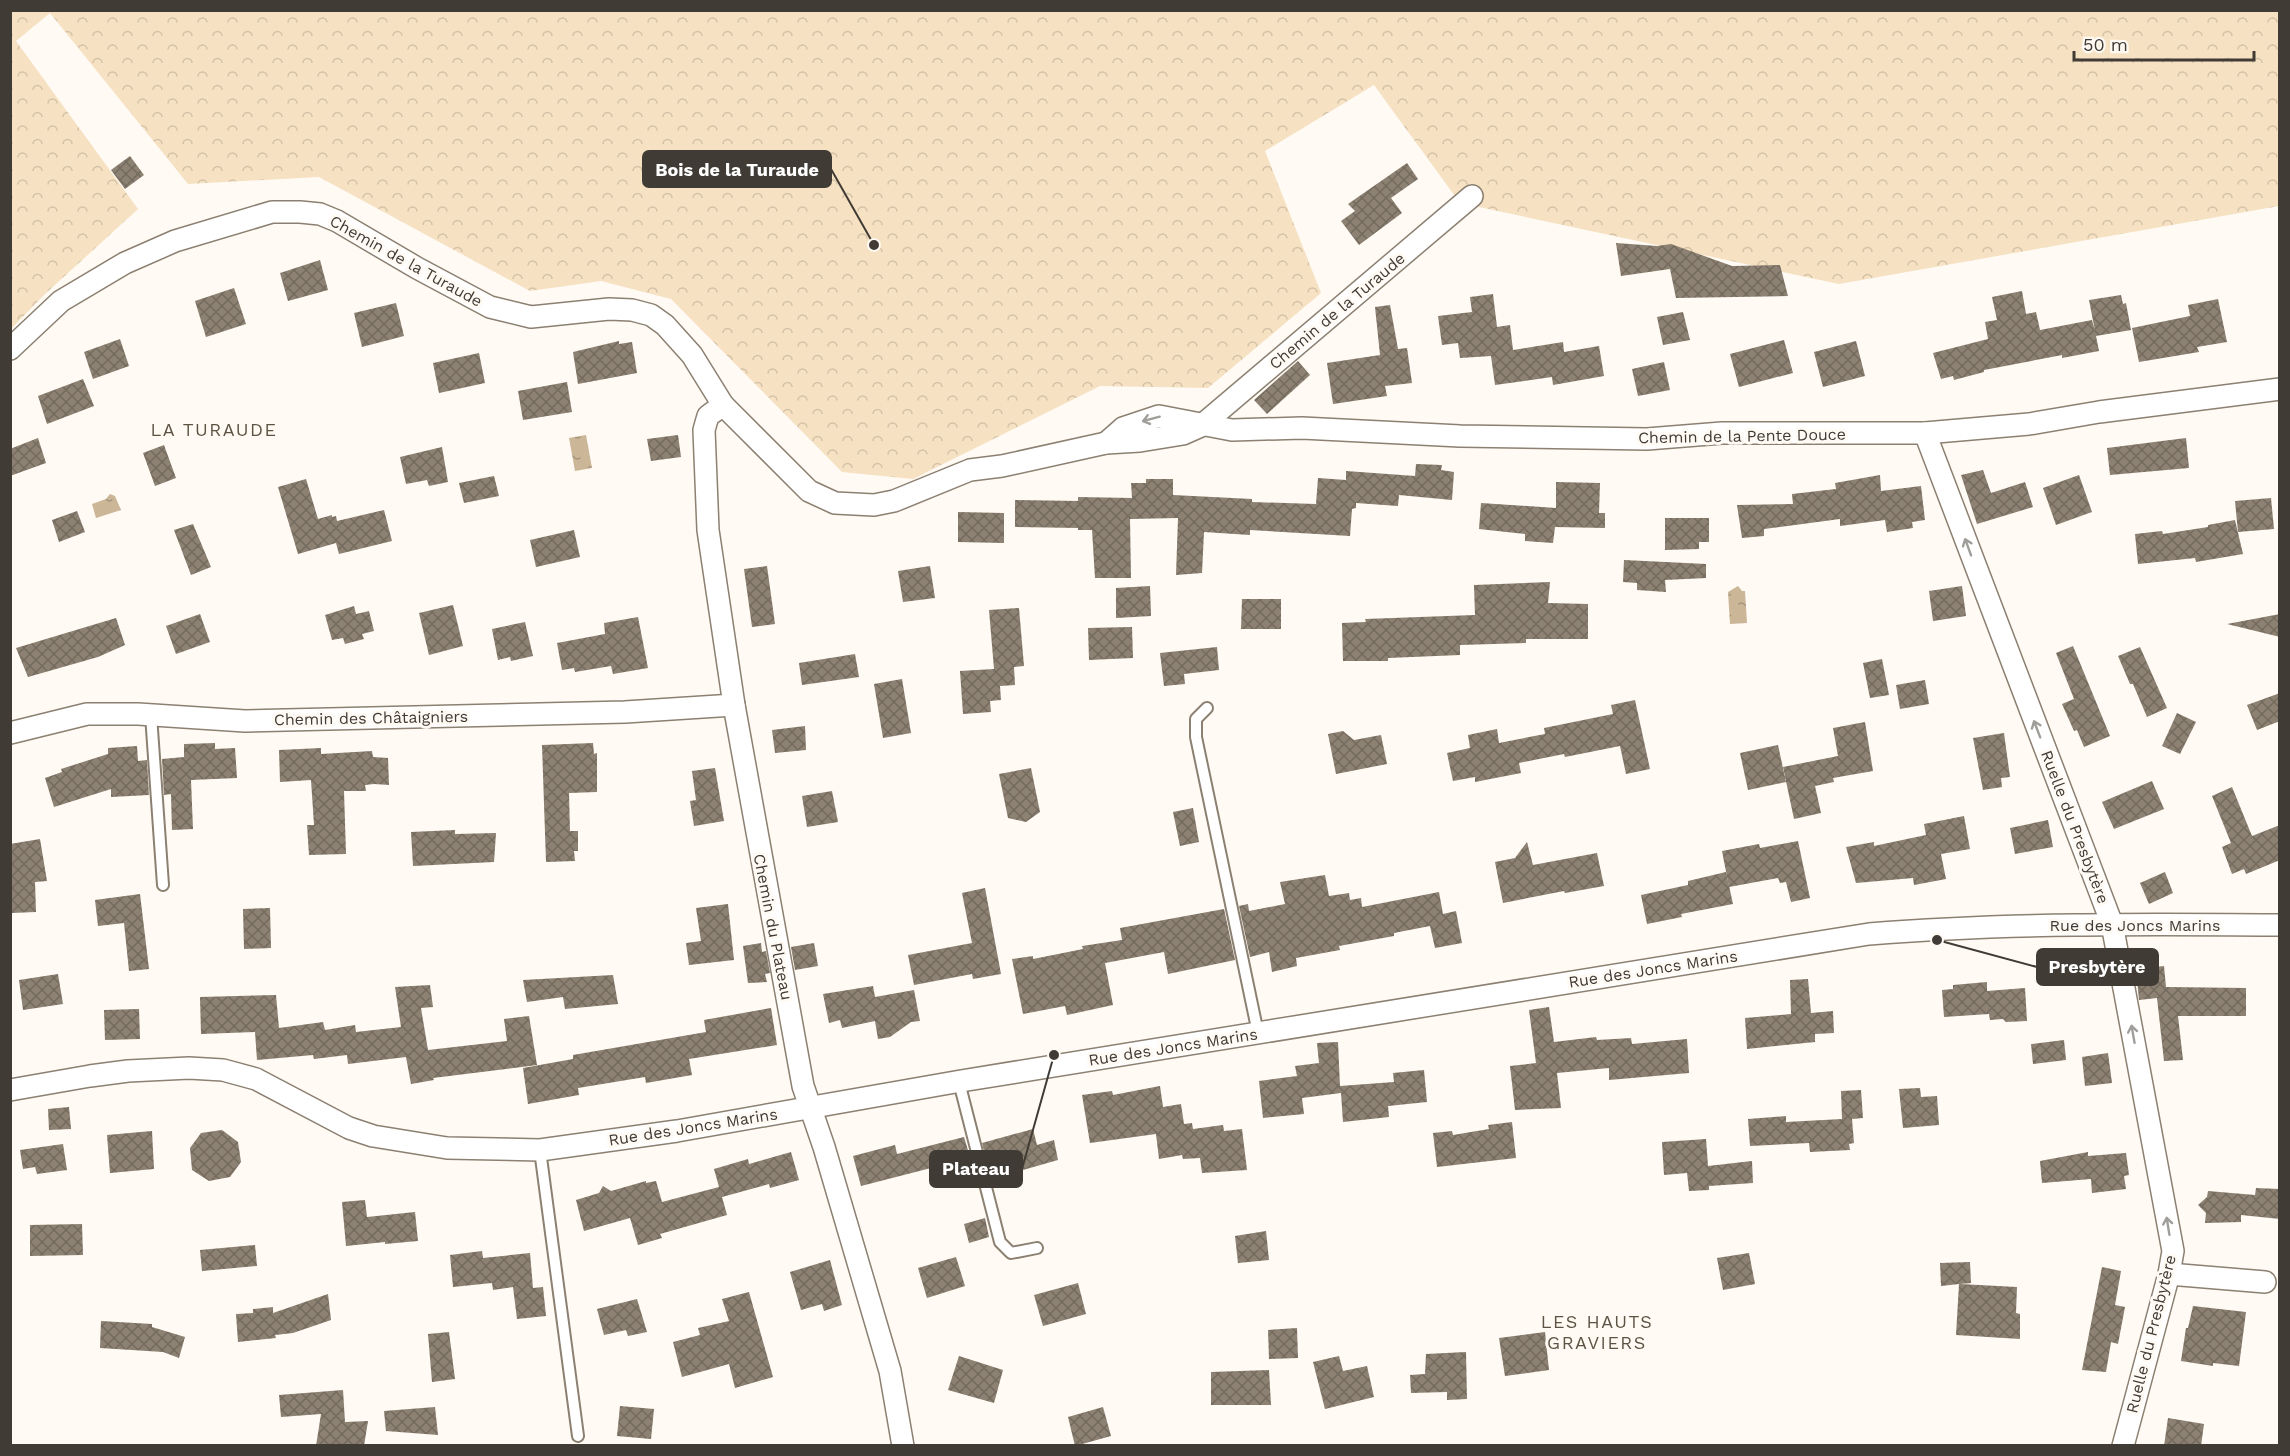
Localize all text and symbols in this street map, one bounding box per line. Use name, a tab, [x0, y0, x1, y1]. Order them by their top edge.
scale bar	[2074, 24, 2254, 62]
text: 50 m	[2083, 34, 2128, 55]
callout: Bois de la Turaude	[643, 151, 831, 187]
text: Bois de la Turaude	[655, 159, 819, 180]
street label: Chemin de la Turaude	[326, 211, 486, 311]
street label: Chemin de la Turaude	[1265, 249, 1409, 373]
one-way arrow	[1142, 414, 1161, 425]
district label: LA TURAUDE	[151, 419, 277, 440]
street label: Chemin de la Pente Douce	[1638, 425, 1846, 447]
one-way arrow	[1961, 538, 1972, 556]
street label: Chemin des Châtaigniers	[274, 707, 468, 729]
one-way arrow	[2031, 720, 2042, 739]
street label: Ruelle du Presbytère	[2037, 748, 2113, 906]
street label: Chemin du Plateau	[749, 852, 797, 1002]
street label: Rue des Joncs Marins	[2050, 916, 2220, 935]
street label: Rue des Joncs Marins	[1567, 946, 1739, 992]
callout: Presbytère	[2037, 949, 2158, 985]
text: Presbytère	[2049, 956, 2145, 977]
street label: Rue des Joncs Marins	[1087, 1024, 1259, 1070]
one-way arrow	[2127, 1025, 2138, 1044]
street label: Rue des Joncs Marins	[607, 1104, 779, 1150]
callout: Plateau	[930, 1151, 1022, 1187]
text: Plateau	[942, 1158, 1010, 1179]
one-way arrow	[2163, 1216, 2174, 1236]
street label: Ruelle du Presbytère	[2122, 1253, 2180, 1415]
district label: LES HAUTS GRAVIERS	[1541, 1311, 1653, 1353]

